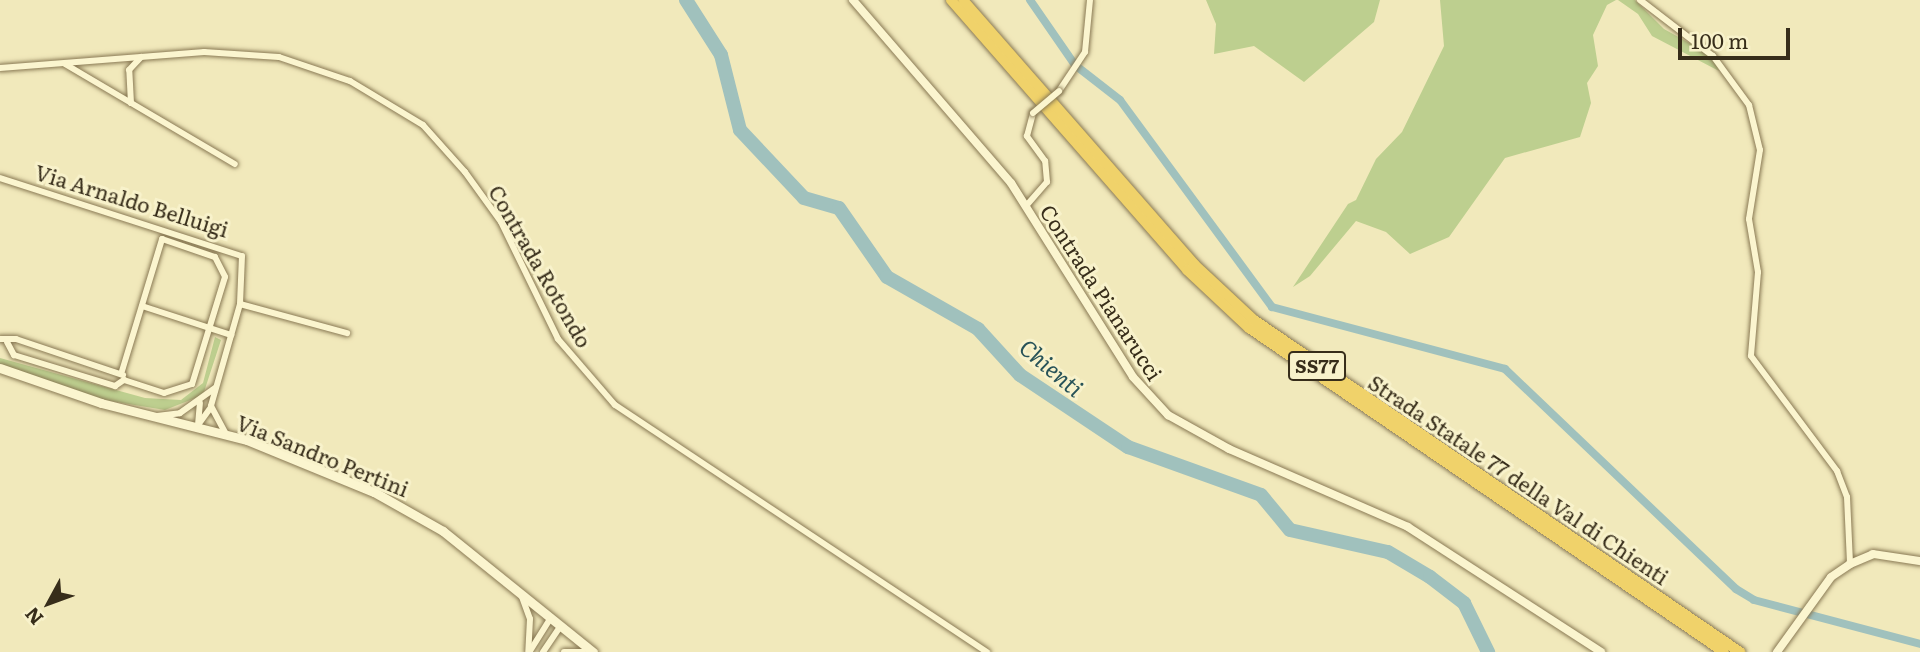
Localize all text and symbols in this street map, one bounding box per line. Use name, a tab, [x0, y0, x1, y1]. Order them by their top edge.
scale bar	[1682, 14, 1794, 58]
text: 100 m	[1691, 24, 1748, 55]
street label: Via Arnaldo Belluigi	[32, 159, 232, 241]
street label: Contrada Rotondo	[484, 180, 598, 352]
street label: Contrada Pianarucci	[1036, 199, 1168, 385]
water label: Chienti	[1015, 332, 1089, 402]
road number: SS77	[1287, 350, 1347, 382]
street label: Strada Statale 77 della Val di Chienti	[1364, 369, 1674, 589]
street label: Via Sandro Pertini	[233, 409, 413, 501]
north arrow	[14, 568, 84, 638]
text: N	[17, 602, 49, 632]

